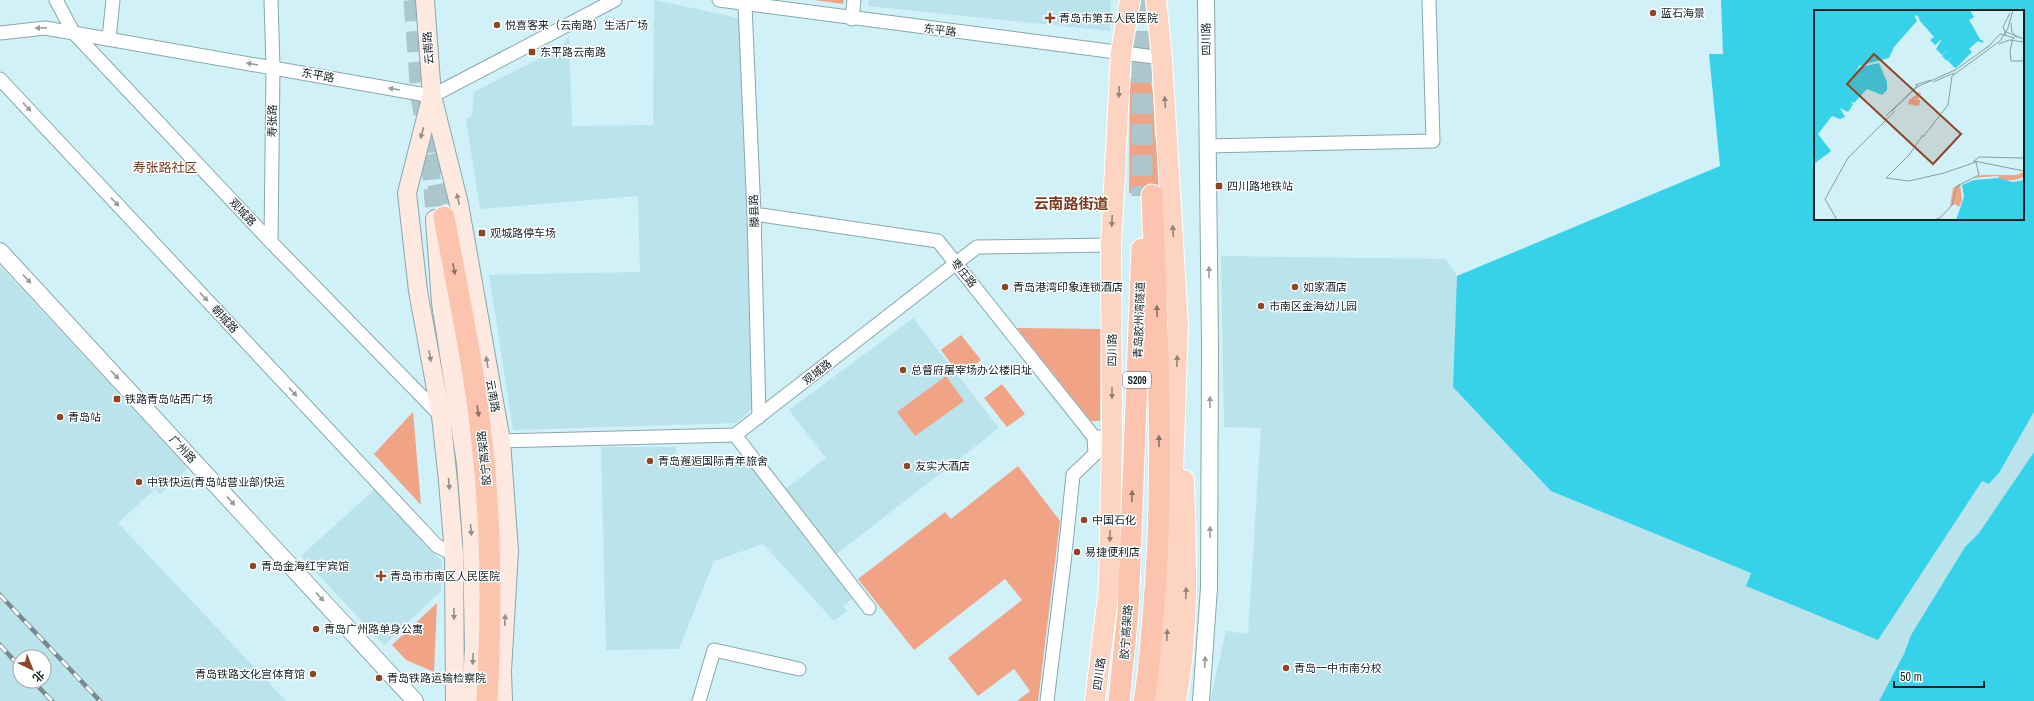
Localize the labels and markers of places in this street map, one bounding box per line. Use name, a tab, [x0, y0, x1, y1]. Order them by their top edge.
place label: 蓝石海景	[1661, 6, 1705, 20]
marker: 蓝石海景	[1648, 8, 1658, 18]
place label: 青岛市第五人民医院	[1059, 11, 1158, 25]
marker: 青岛市第五人民医院	[1044, 12, 1056, 24]
place label: 悦喜客来（云南路）生活广场	[505, 18, 648, 32]
marker: 悦喜客来（云南路）生活广场	[492, 20, 502, 30]
place label: 东平路云南路	[540, 45, 606, 59]
marker: 东平路云南路	[527, 47, 537, 57]
place label: 四川路地铁站	[1227, 179, 1293, 193]
marker: 四川路地铁站	[1214, 181, 1224, 191]
place label: 观城路停车场	[490, 226, 556, 240]
marker: 观城路停车场	[477, 228, 487, 238]
place label: 青岛港湾印象连锁酒店	[1013, 280, 1123, 294]
place label: 如家酒店	[1303, 280, 1347, 294]
marker: 青岛港湾印象连锁酒店	[1000, 282, 1010, 292]
marker: 如家酒店	[1290, 282, 1300, 292]
place label: 市南区金海幼儿园	[1269, 299, 1357, 313]
marker: 市南区金海幼儿园	[1256, 301, 1266, 311]
place label: 总督府屠宰场办公楼旧址	[911, 363, 1032, 377]
marker: 总督府屠宰场办公楼旧址	[898, 365, 908, 375]
place label: 铁路青岛站西广场	[125, 392, 213, 406]
marker: 铁路青岛站西广场	[112, 394, 122, 404]
place label: 青岛站	[68, 410, 101, 424]
marker: 青岛站	[55, 412, 65, 422]
place label: 青岛邂逅国际青年旅舍	[658, 454, 768, 468]
marker: 青岛邂逅国际青年旅舍	[645, 456, 655, 466]
place label: 友实大酒店	[915, 459, 970, 473]
marker: 友实大酒店	[902, 461, 912, 471]
place label: 中铁快运(青岛站营业部)快运	[147, 475, 285, 489]
marker: 中铁快运(青岛站营业部)快运	[134, 477, 144, 487]
place label: 中国石化	[1092, 513, 1136, 527]
marker: 中国石化	[1079, 515, 1089, 525]
place label: 易捷便利店	[1085, 545, 1140, 559]
marker: 易捷便利店	[1072, 547, 1082, 557]
place label: 青岛金海红宇宾馆	[261, 559, 349, 573]
marker: 青岛金海红宇宾馆	[248, 561, 258, 571]
place label: 青岛市市南区人民医院	[390, 569, 500, 583]
marker: 青岛市市南区人民医院	[375, 570, 387, 582]
place label: 青岛广州路单身公寓	[324, 622, 423, 636]
marker: 青岛广州路单身公寓	[311, 624, 321, 634]
place label: 青岛一中市南分校	[1294, 661, 1382, 675]
marker: 青岛一中市南分校	[1281, 663, 1291, 673]
place label: 青岛铁路文化宫体育馆	[195, 667, 305, 681]
marker: 青岛铁路文化宫体育馆	[308, 669, 318, 679]
place label: 青岛铁路运输检察院	[387, 671, 486, 685]
marker: 青岛铁路运输检察院	[374, 673, 384, 683]

